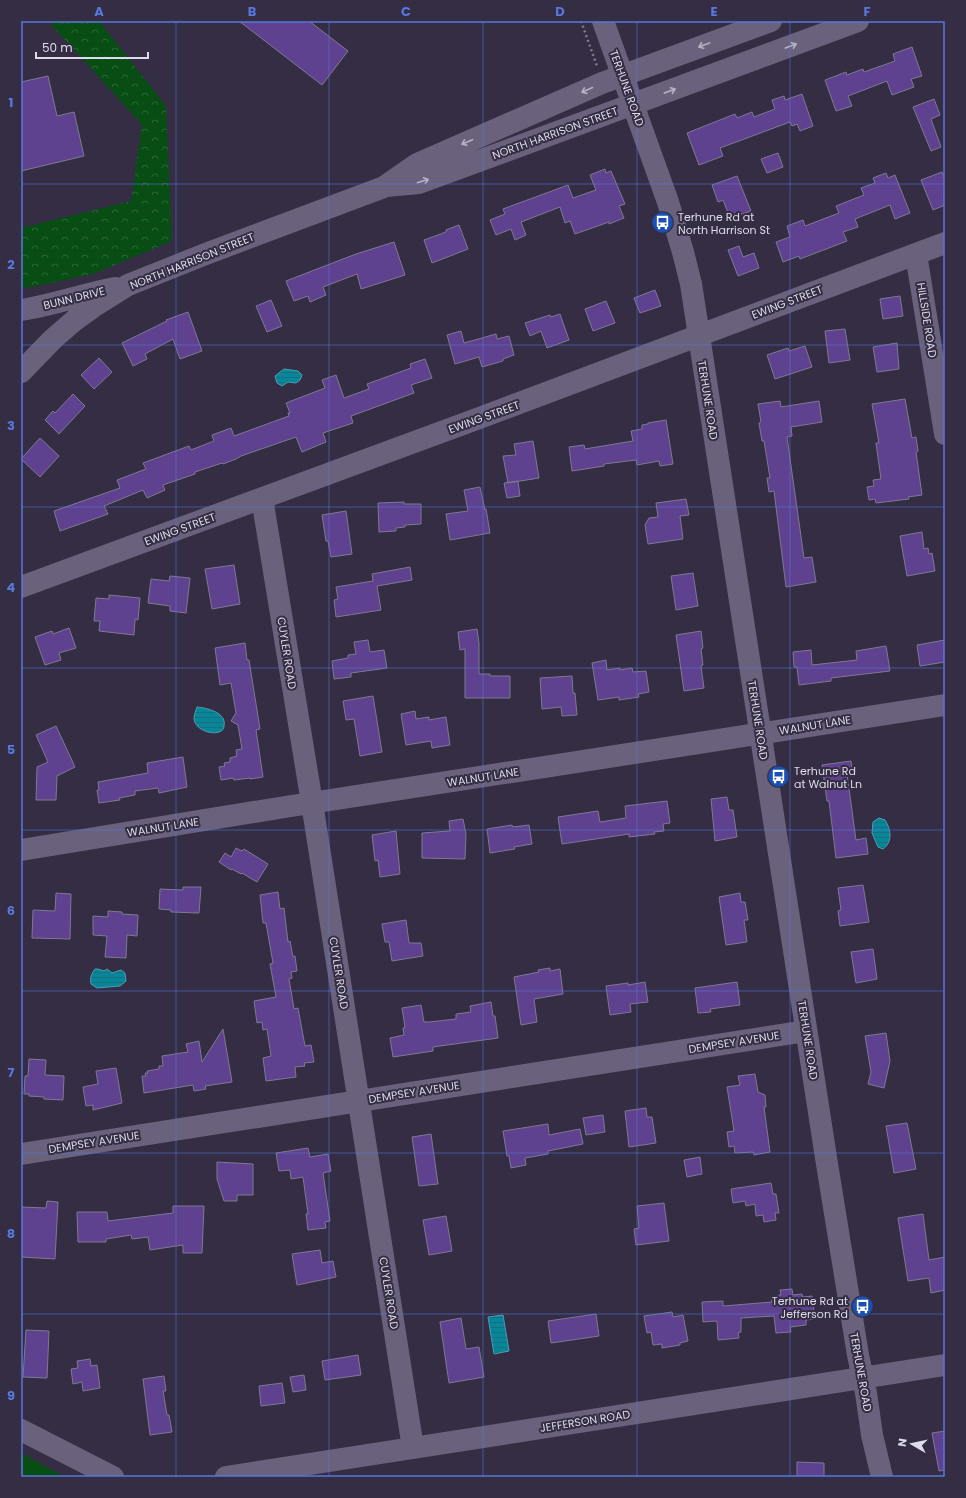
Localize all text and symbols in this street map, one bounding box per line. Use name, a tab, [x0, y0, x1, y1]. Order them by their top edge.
text: A	[94, 2, 104, 21]
text: B	[248, 2, 257, 21]
text: C	[401, 2, 411, 21]
text: D	[555, 2, 565, 21]
text: E	[710, 2, 718, 21]
text: F	[863, 2, 871, 21]
scale bar	[36, 34, 148, 60]
text: 50 m	[42, 39, 73, 56]
one-way arrow	[785, 41, 797, 49]
one-way arrow	[698, 42, 711, 49]
street label: TERHUNE ROAD	[606, 48, 648, 129]
one-way arrow	[581, 87, 593, 94]
one-way arrow	[663, 87, 675, 95]
text: 1	[9, 93, 13, 112]
street label: NORTH HARRISON STREET	[490, 103, 620, 163]
one-way arrow	[462, 139, 474, 146]
one-way arrow	[416, 177, 429, 184]
place label: Terhune Rd at North Harrison St	[678, 209, 770, 238]
bus stop icon: Terhune Rd at North Harrison St	[649, 210, 675, 236]
street label: NORTH HARRISON STREET	[127, 229, 257, 293]
text: 2	[7, 255, 15, 274]
street label: EWING STREET	[749, 281, 825, 323]
street label: HILLSIDE ROAD	[913, 281, 941, 359]
street label: BUNN DRIVE	[42, 283, 106, 313]
street label: TERHUNE ROAD	[694, 359, 722, 441]
street label: EWING STREET	[446, 397, 522, 437]
text: 3	[7, 416, 15, 435]
street label: EWING STREET	[142, 509, 218, 549]
text: 4	[7, 578, 16, 597]
street label: CUYLER ROAD	[273, 616, 301, 690]
street label: TERHUNE ROAD	[744, 679, 772, 761]
street label: WALNUT LANE	[778, 711, 852, 739]
text: 5	[7, 740, 15, 759]
street label: WALNUT LANE	[446, 763, 520, 791]
place label: Terhune Rd at Walnut Ln	[794, 763, 862, 792]
bus stop icon: Terhune Rd at Walnut Ln	[766, 764, 792, 790]
street label: WALNUT LANE	[126, 813, 200, 841]
text: 6	[7, 901, 15, 920]
street label: CUYLER ROAD	[325, 936, 353, 1010]
street label: TERHUNE ROAD	[794, 999, 822, 1081]
street label: DEMPSEY AVENUE	[687, 1027, 781, 1057]
text: 7	[8, 1063, 15, 1082]
street label: DEMPSEY AVENUE	[367, 1077, 461, 1107]
street label: DEMPSEY AVENUE	[47, 1127, 141, 1157]
text: 8	[7, 1224, 15, 1243]
street label: CUYLER ROAD	[375, 1256, 403, 1330]
place label: Terhune Rd at Jefferson Rd	[772, 1293, 848, 1322]
bus stop icon: Terhune Rd at Jefferson Rd	[850, 1294, 876, 1320]
street label: TERHUNE ROAD	[846, 1331, 876, 1413]
text: 9	[7, 1386, 15, 1405]
street label: JEFFERSON ROAD	[539, 1406, 631, 1436]
north arrow	[892, 1424, 932, 1464]
text: N	[894, 1437, 911, 1448]

